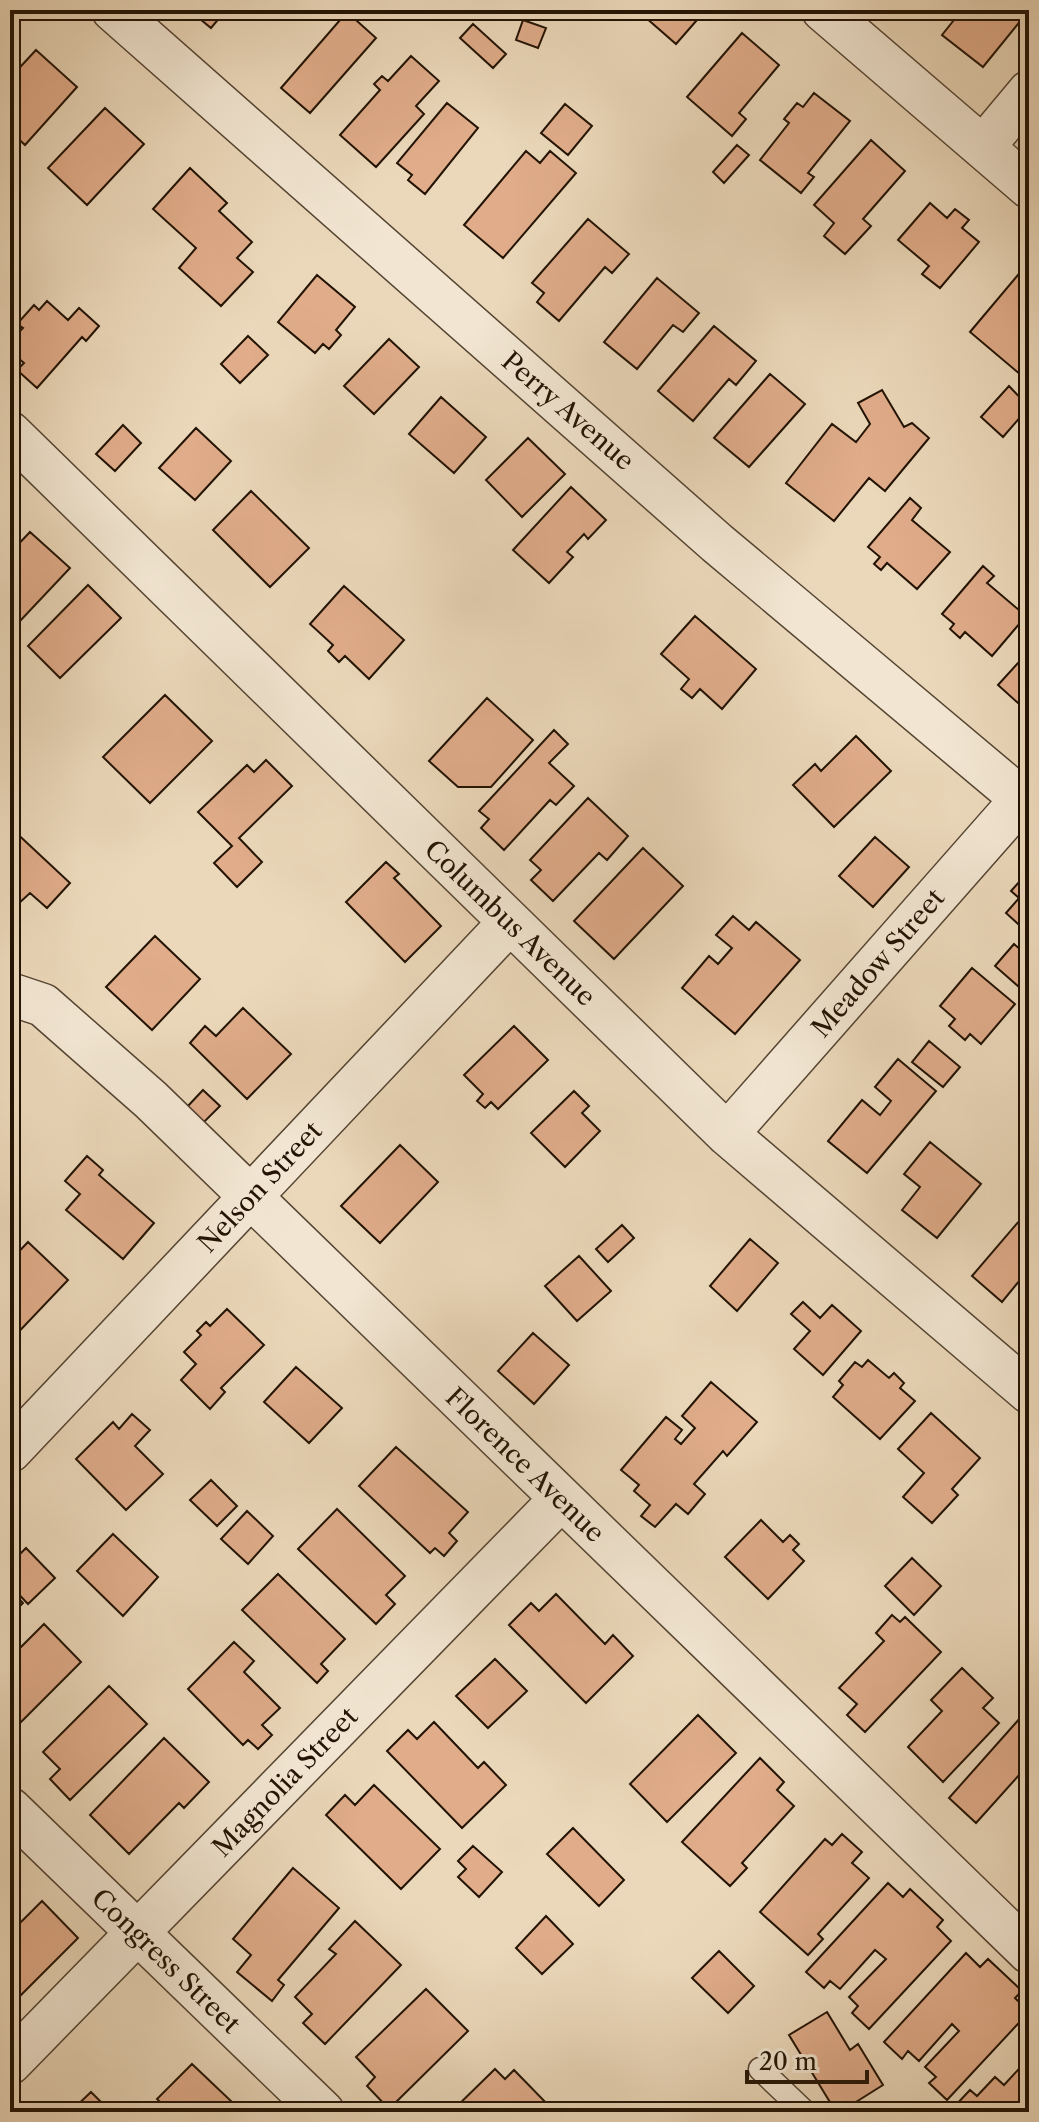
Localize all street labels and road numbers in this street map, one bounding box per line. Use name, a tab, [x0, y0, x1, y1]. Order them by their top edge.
street label: Perry Avenue	[495, 345, 641, 477]
street label: Columbus Avenue	[418, 833, 602, 1013]
street label: Meadow Street	[805, 882, 952, 1044]
street label: Nelson Street	[191, 1114, 329, 1259]
street label: Florence Avenue	[439, 1381, 611, 1549]
street label: Magnolia Street	[206, 1700, 365, 1863]
street label: Congress Street	[85, 1882, 248, 2041]

